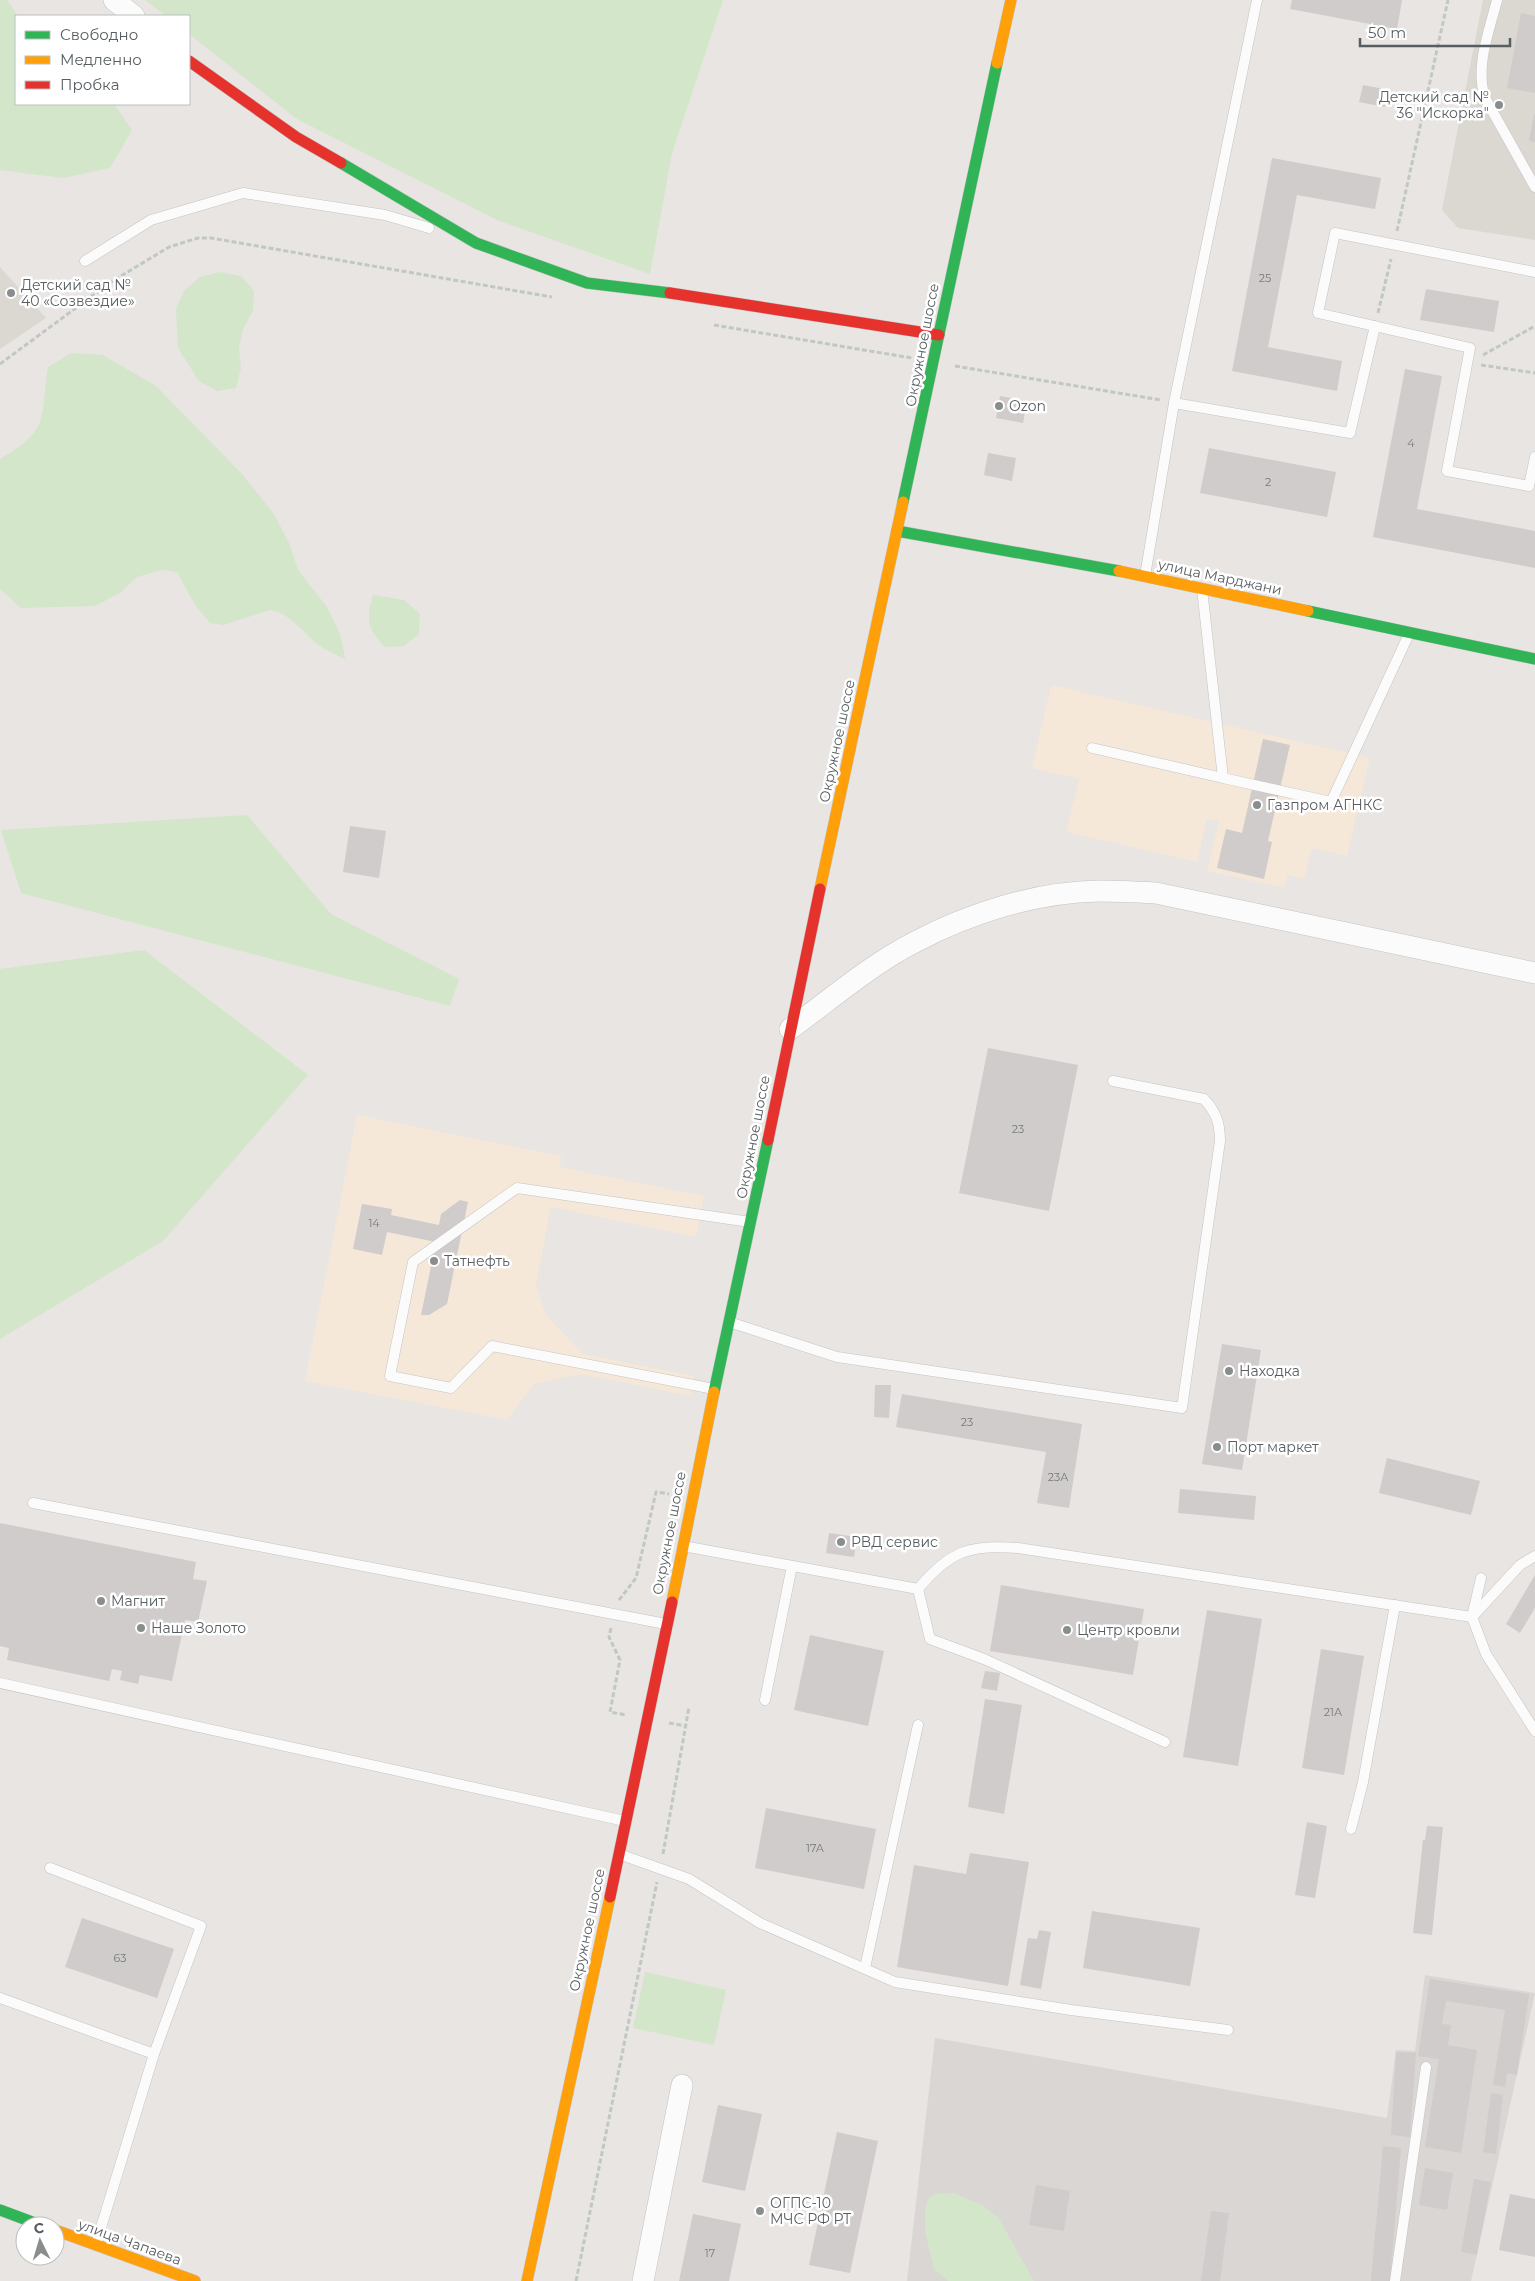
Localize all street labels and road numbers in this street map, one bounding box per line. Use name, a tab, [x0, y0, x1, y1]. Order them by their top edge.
street label: Окружное шоссе	[901, 282, 943, 408]
street label: улица Марджани	[1155, 555, 1284, 599]
street label: Окружное шоссе	[815, 678, 859, 804]
street label: Окружное шоссе	[732, 1074, 774, 1200]
street label: Окружное шоссе	[648, 1470, 690, 1596]
street label: Окружное шоссе	[565, 1867, 609, 1993]
street label: улица Чапаева	[75, 2215, 184, 2269]

